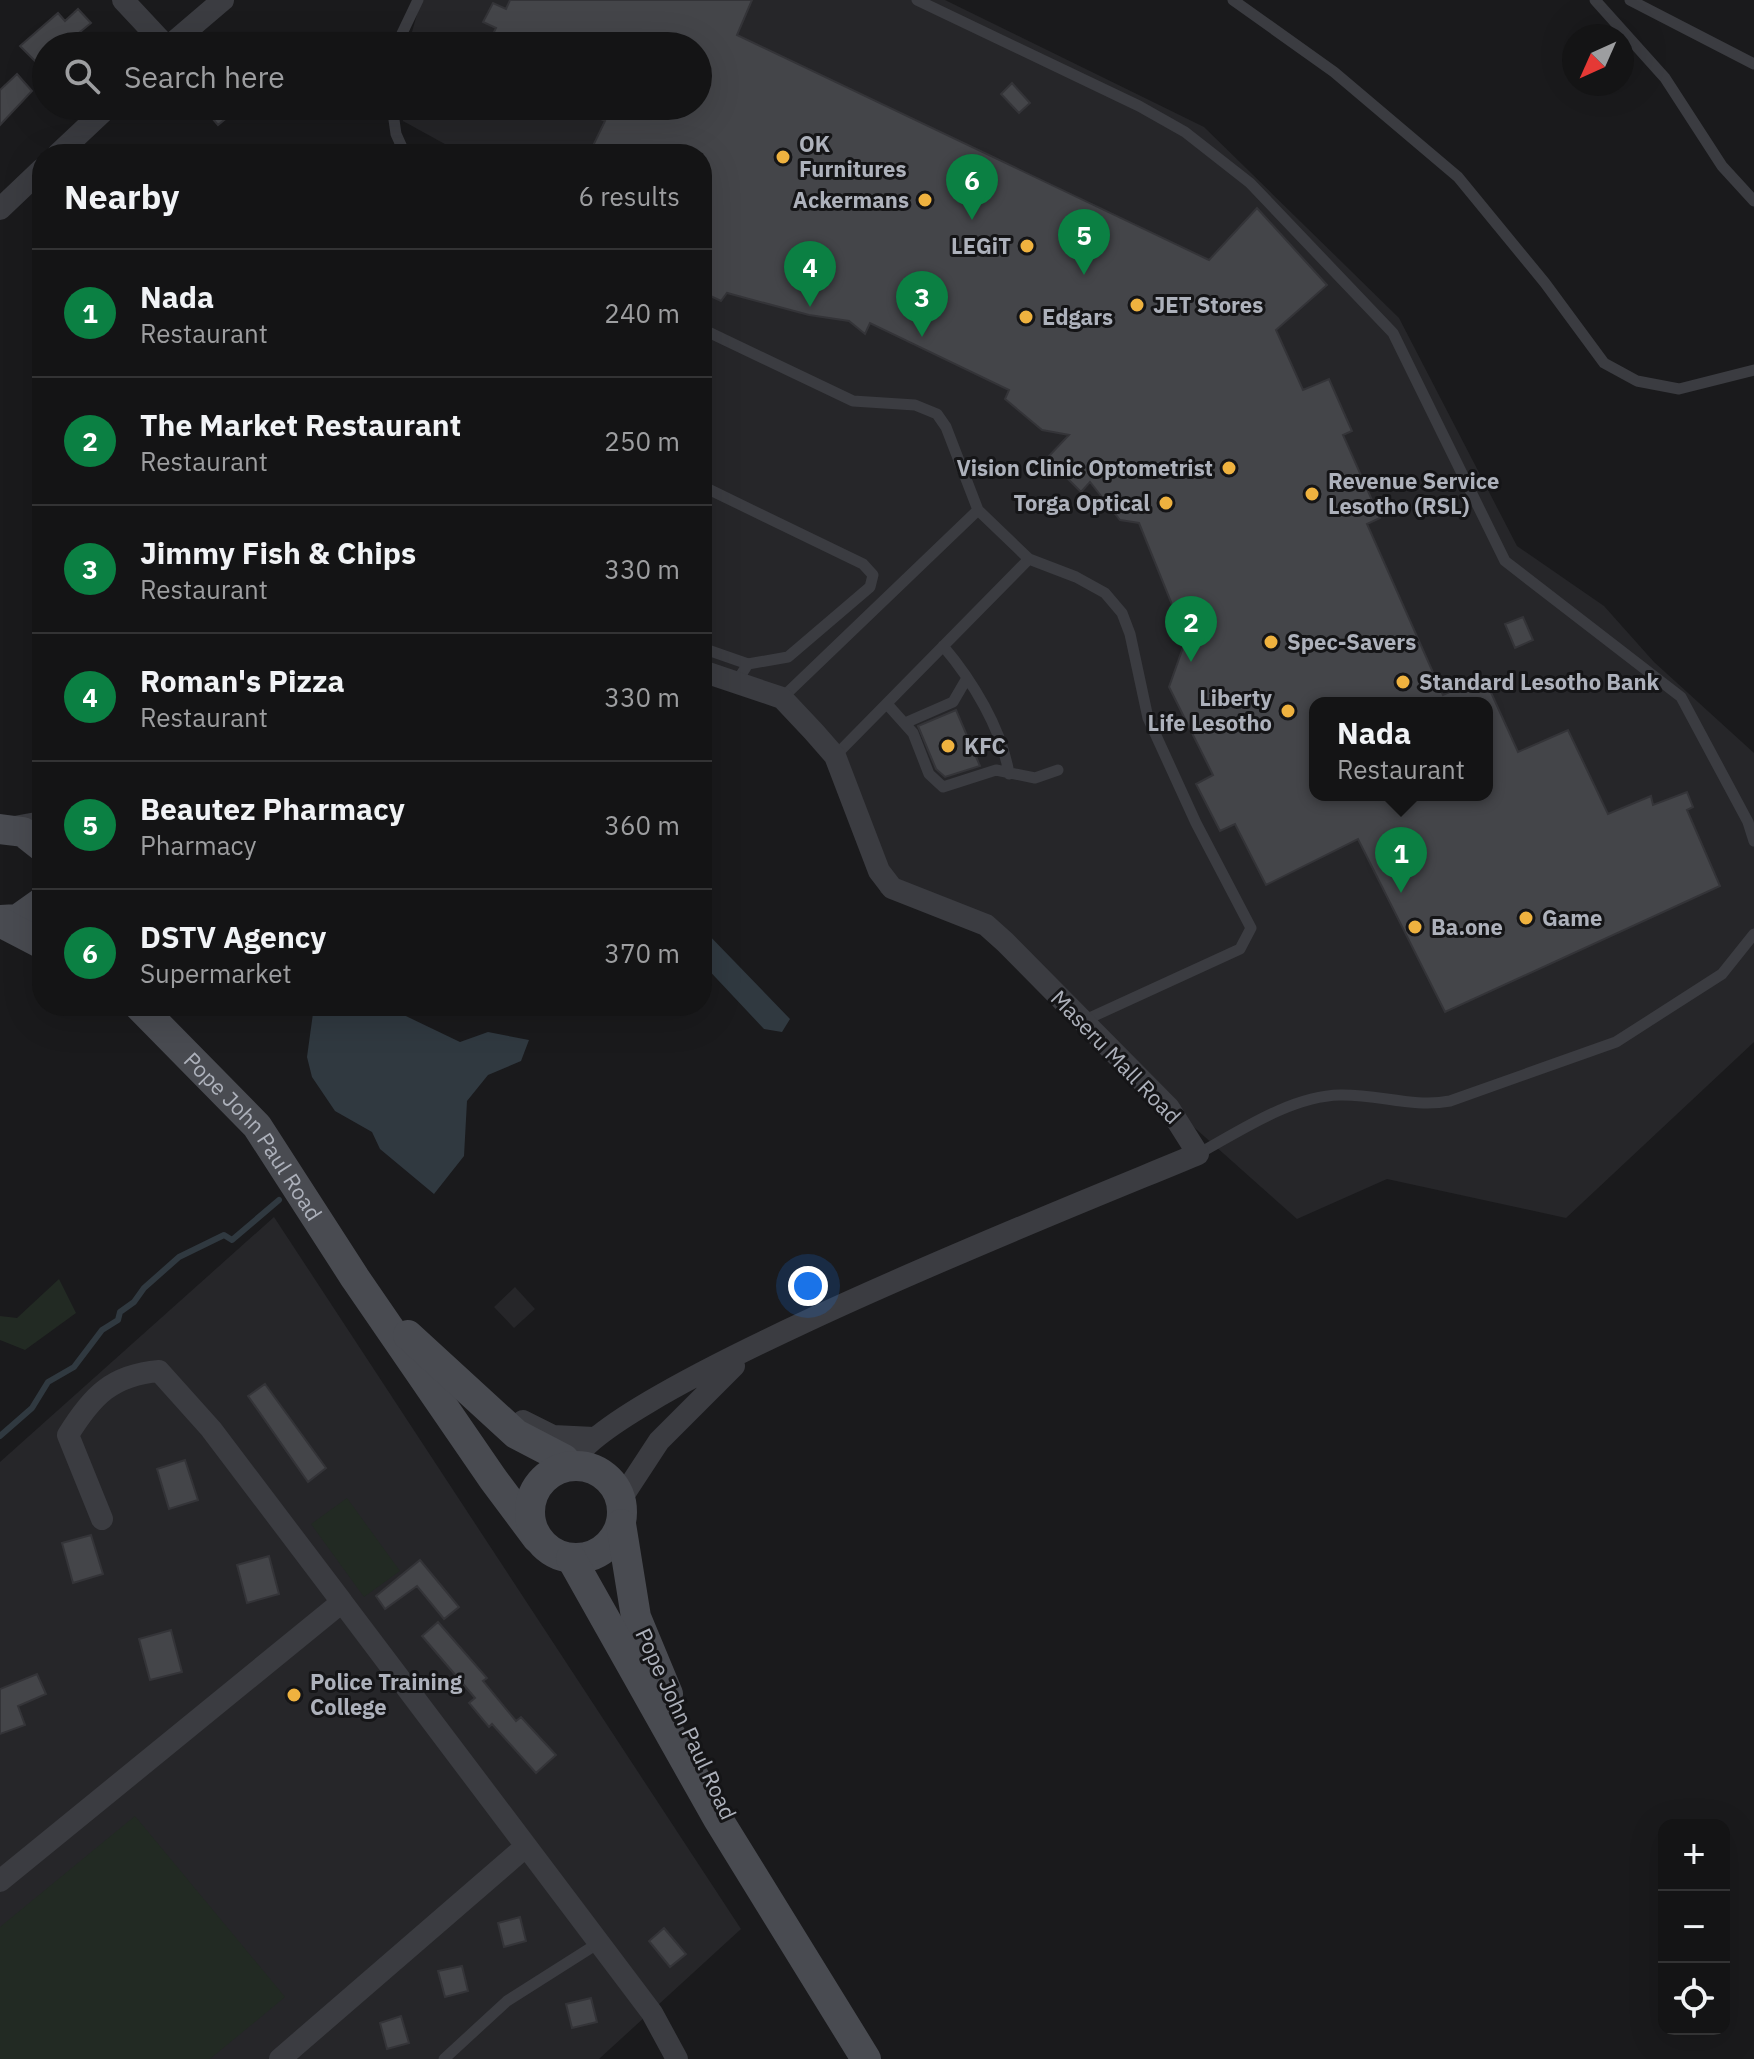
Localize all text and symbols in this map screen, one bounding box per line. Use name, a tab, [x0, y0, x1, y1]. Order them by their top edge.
north arrow	[1562, 24, 1634, 96]
search box	[32, 32, 712, 120]
icon: search	[60, 54, 104, 98]
text: Search here	[124, 57, 285, 96]
place label: OK Furnitures	[799, 129, 907, 183]
marker: OK Furnitures	[774, 148, 792, 166]
pin: 6	[946, 154, 998, 220]
text: Nearby	[64, 174, 179, 218]
text: 6 results	[578, 179, 680, 213]
place label: Ackermans	[793, 185, 909, 214]
marker: Ackermans	[916, 191, 934, 209]
pin: 5	[1058, 209, 1110, 275]
place label: LEGiT	[951, 231, 1011, 260]
marker: LEGiT	[1018, 237, 1036, 255]
pin: 4	[784, 241, 836, 307]
pin: 3	[896, 271, 948, 337]
text: Nada	[140, 277, 214, 316]
place label: JET Stores	[1153, 290, 1263, 319]
text: 1	[82, 296, 98, 330]
text: 240 m	[604, 296, 680, 330]
marker: JET Stores	[1128, 296, 1146, 314]
place label: Edgars	[1042, 302, 1113, 331]
marker: Edgars	[1017, 308, 1035, 326]
text: Restaurant	[140, 316, 268, 350]
text: The Market Restaurant	[140, 405, 461, 444]
text: 2	[82, 424, 98, 458]
text: 250 m	[604, 424, 680, 458]
text: Restaurant	[140, 444, 268, 478]
place label: Vision Clinic Optometrist	[956, 453, 1213, 482]
marker: Vision Clinic Optometrist	[1220, 459, 1238, 477]
place label: Revenue Service Lesotho (RSL)	[1328, 466, 1499, 520]
marker: Revenue Service Lesotho (RSL)	[1303, 485, 1321, 503]
place label: Torga Optical	[1014, 488, 1150, 517]
marker: Torga Optical	[1157, 494, 1175, 512]
text: Jimmy Fish & Chips	[140, 533, 416, 572]
text: 3	[82, 552, 98, 586]
text: 330 m	[604, 552, 680, 586]
text: Restaurant	[140, 572, 268, 606]
pin: 2	[1165, 596, 1217, 662]
place label: Spec-Savers	[1287, 627, 1416, 656]
marker: Spec-Savers	[1262, 633, 1280, 651]
text: Roman's Pizza	[140, 661, 345, 700]
place label: Standard Lesotho Bank	[1419, 667, 1660, 696]
marker: Standard Lesotho Bank	[1394, 673, 1412, 691]
text: 4	[82, 680, 98, 714]
text: 330 m	[604, 680, 680, 714]
place label: Liberty Life Lesotho	[1148, 683, 1272, 737]
popup	[1309, 697, 1493, 801]
text: Restaurant	[140, 700, 268, 734]
marker: Liberty Life Lesotho	[1279, 702, 1297, 720]
text: Nada	[1337, 713, 1411, 752]
place label: KFC	[964, 731, 1006, 760]
marker: KFC	[939, 737, 957, 755]
text: Restaurant	[1337, 752, 1465, 786]
text: Beautez Pharmacy	[140, 789, 405, 828]
text: 5	[82, 808, 98, 842]
text: 360 m	[604, 808, 680, 842]
pin: 1	[1375, 827, 1427, 893]
text: Pharmacy	[140, 828, 257, 862]
place label: Game	[1542, 903, 1602, 932]
marker: Game	[1517, 909, 1535, 927]
place label: Ba.one	[1431, 912, 1503, 941]
text: DSTV Agency	[140, 917, 326, 956]
marker: Ba.one	[1406, 918, 1424, 936]
text: 6	[82, 936, 98, 970]
text: 370 m	[604, 936, 680, 970]
text: Supermarket	[140, 956, 292, 990]
street label: Maseru Mall Road	[1045, 983, 1188, 1130]
street label: Pope John Paul Road	[178, 1045, 329, 1226]
your location	[788, 1266, 828, 1306]
street label: Pope John Paul Road	[629, 1623, 744, 1824]
place label: Police Training College	[310, 1667, 463, 1721]
marker: Police Training College	[285, 1686, 303, 1704]
map controls	[1658, 1819, 1730, 2035]
button: +	[1658, 1819, 1730, 1891]
button: −	[1658, 1891, 1730, 1963]
button: locate	[1658, 1963, 1730, 2035]

